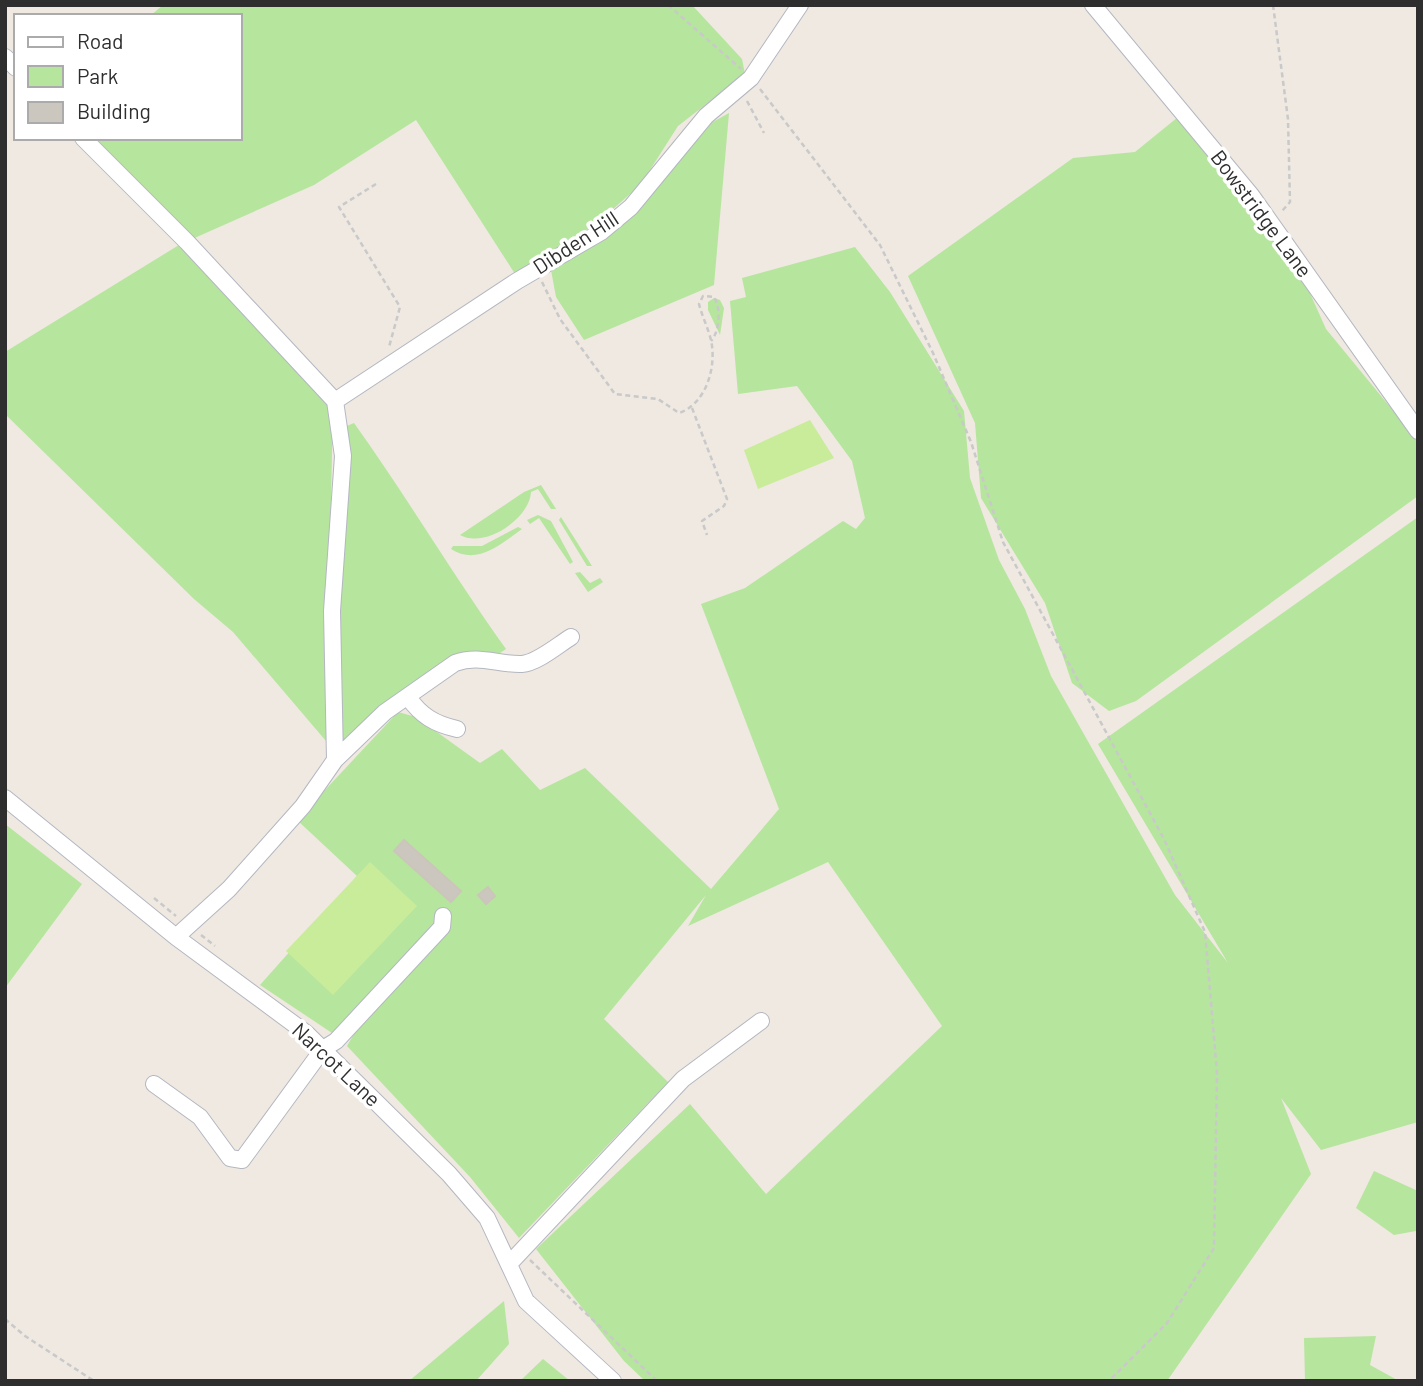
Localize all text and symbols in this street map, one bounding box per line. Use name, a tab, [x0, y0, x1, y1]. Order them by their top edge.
legend	[14, 14, 242, 140]
text: Road	[77, 28, 123, 53]
text: Park	[77, 63, 118, 88]
text: Building	[77, 98, 151, 123]
street label: Bowstridge Lane	[1206, 145, 1318, 282]
street label: Dibden Hill	[528, 205, 622, 279]
street label: Narcot Lane	[288, 1017, 386, 1111]

